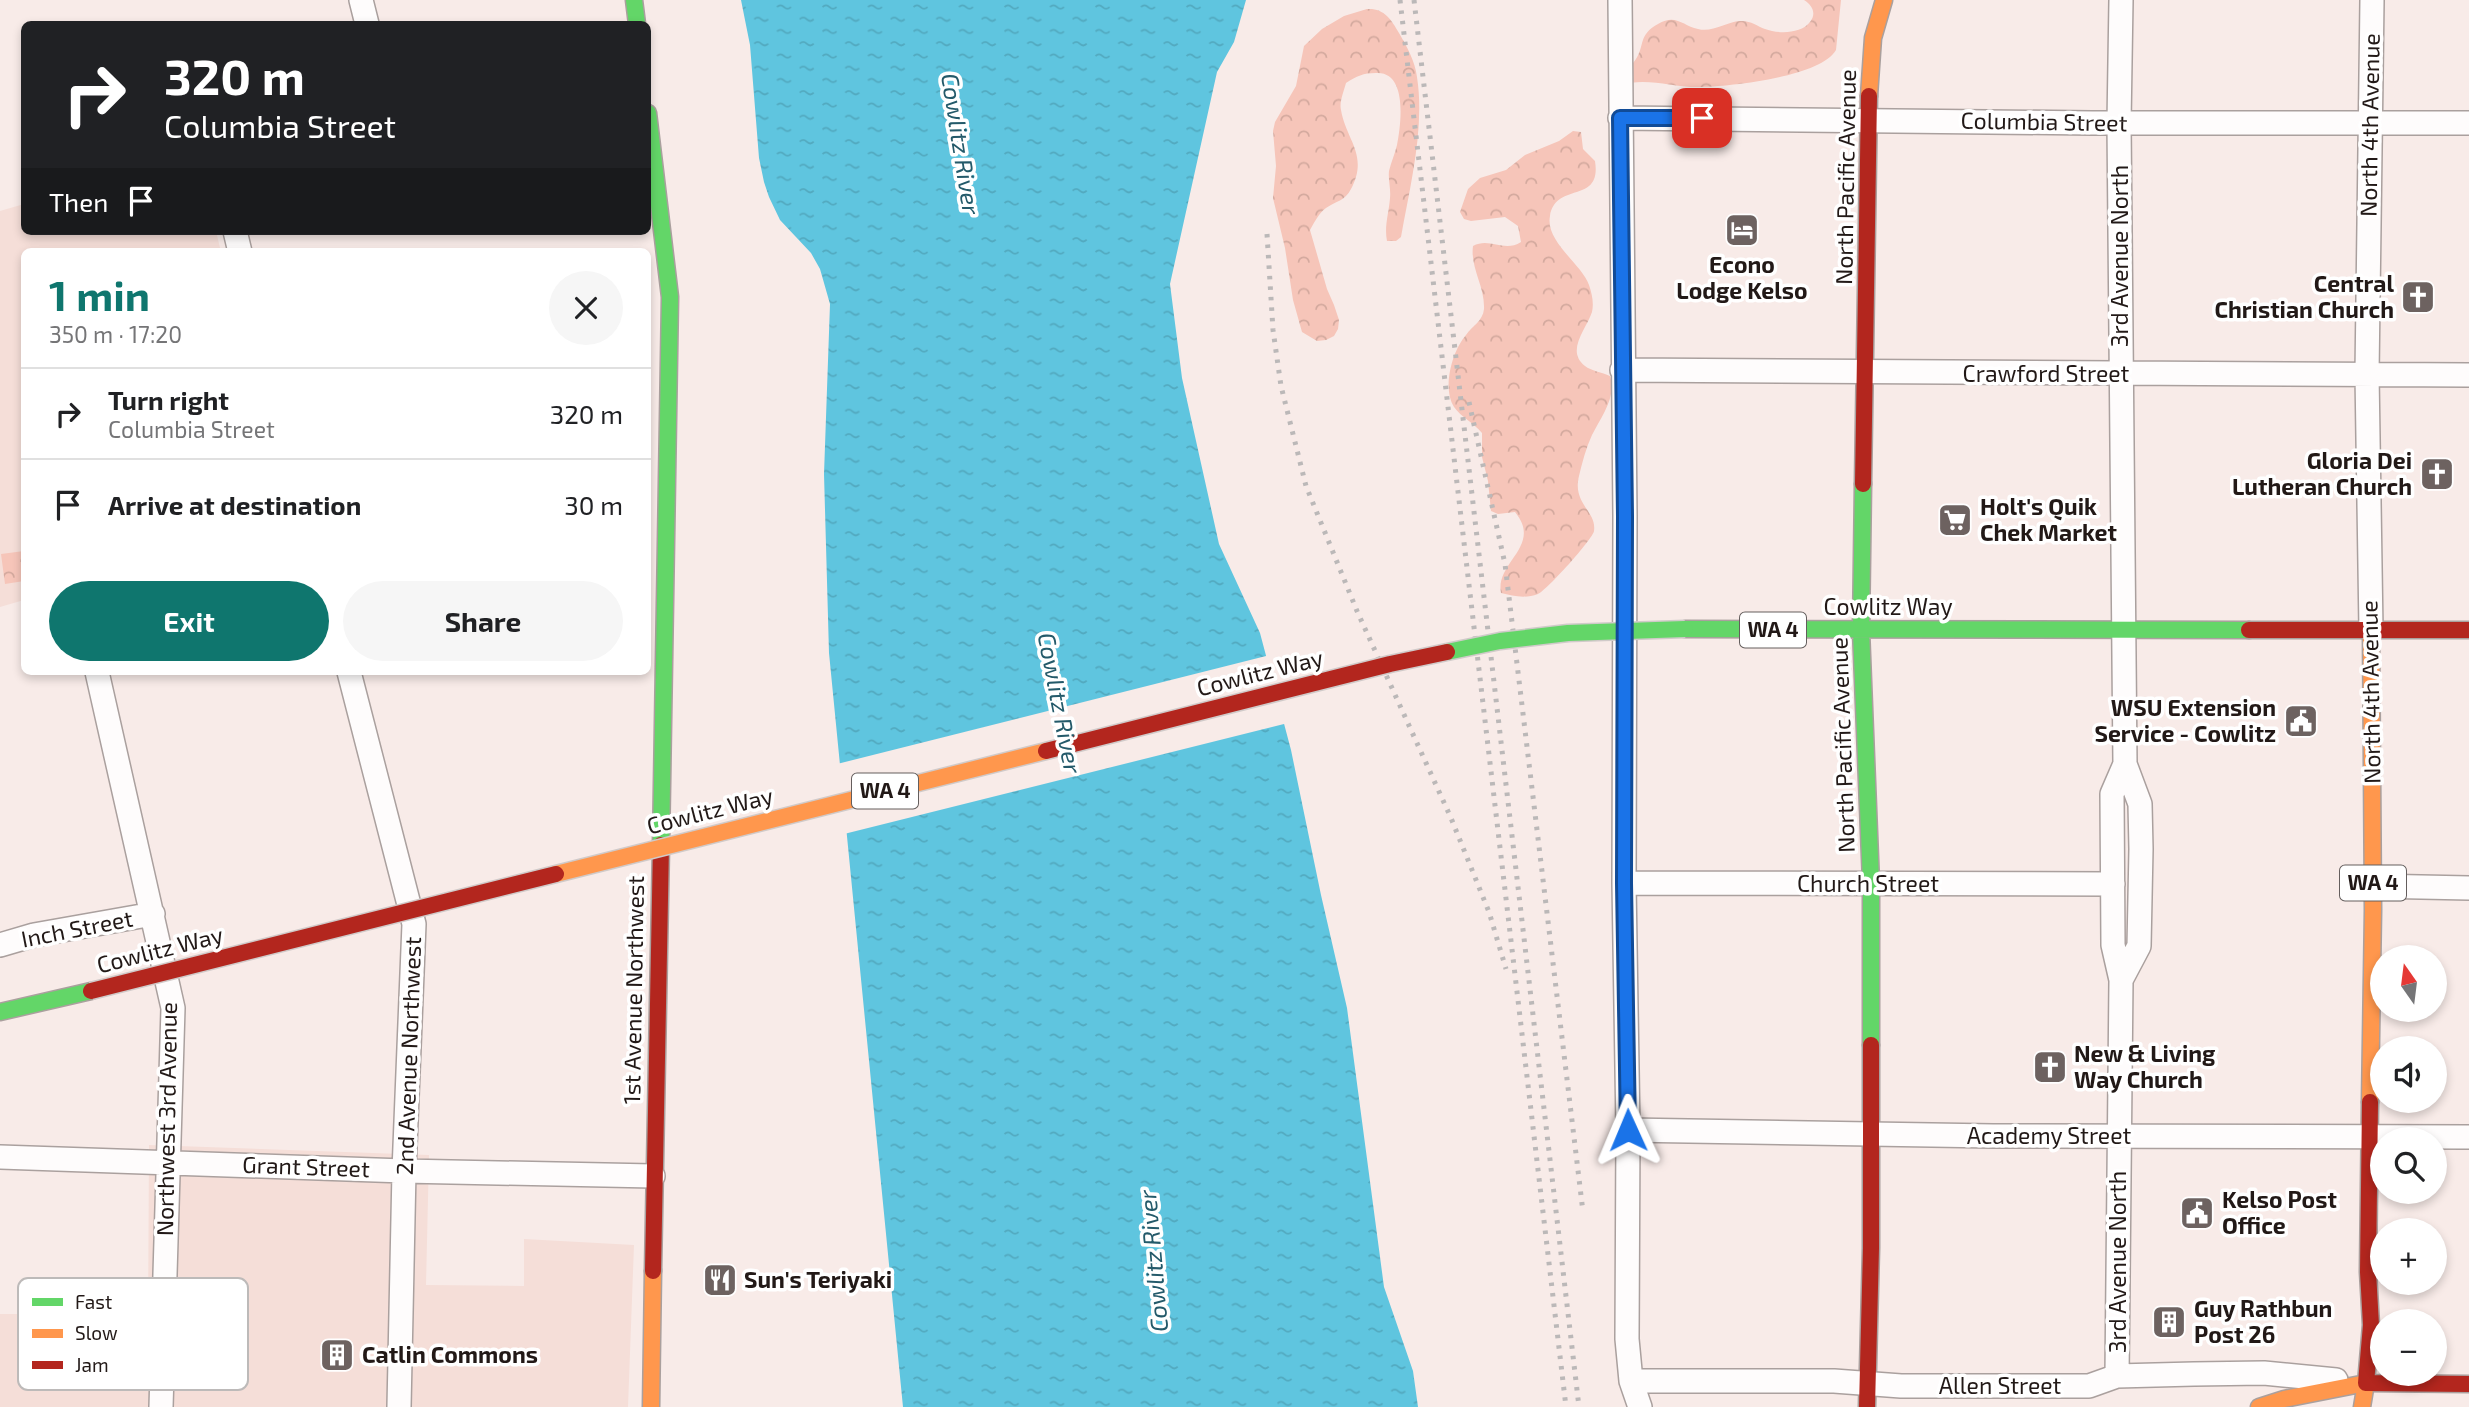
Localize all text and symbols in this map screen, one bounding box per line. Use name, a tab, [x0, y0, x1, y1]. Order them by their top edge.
street label: North 4th Avenue	[2353, 33, 2385, 217]
text: 320 m	[164, 46, 305, 105]
icon: right	[49, 49, 140, 140]
street label: North Pacific Avenue	[1829, 69, 1861, 285]
water label: Cowlitz River	[936, 71, 987, 217]
pin	[1672, 88, 1732, 148]
icon: arrive	[1683, 99, 1721, 137]
text: Columbia Street	[164, 106, 396, 144]
street label: Columbia Street	[1960, 106, 2128, 136]
street label: 3rd Avenue North	[2105, 165, 2133, 347]
icon: arrive	[122, 182, 160, 220]
text: Then	[49, 186, 108, 217]
hotel icon: Econo Lodge Kelso	[1723, 211, 1761, 249]
place label: Econo Lodge Kelso	[1676, 250, 1808, 304]
text: 1 min	[49, 269, 150, 319]
place label: Central Christian Church	[2214, 269, 2394, 323]
button: close	[549, 271, 623, 345]
church icon: Central Christian Church	[2399, 278, 2437, 316]
text: 350 m · 17:20	[49, 320, 182, 348]
street label: Crawford Street	[1963, 359, 2130, 387]
text: Turn right	[108, 384, 229, 415]
icon: right	[49, 395, 87, 433]
text: 320 m	[550, 398, 623, 429]
text: Columbia Street	[108, 415, 275, 443]
place label: Gloria Dei Lutheran Church	[2232, 446, 2412, 500]
church icon: Gloria Dei Lutheran Church	[2418, 455, 2456, 493]
icon: arrive	[49, 486, 87, 524]
text: Arrive at destination	[108, 489, 361, 520]
text: 30 m	[564, 489, 623, 520]
place label: Holt's Quik Chek Market	[1980, 492, 2117, 546]
supermarket icon: Holt's Quik Chek Market	[1936, 501, 1974, 539]
button: Exit	[49, 581, 329, 661]
button: Share	[343, 581, 623, 661]
street label: Cowlitz Way	[1823, 592, 1953, 620]
street label: North 4th Avenue	[2354, 600, 2386, 784]
road number: WA 4	[1740, 612, 1806, 648]
water label: Cowlitz River	[1033, 630, 1088, 776]
street label: North Pacific Avenue	[1824, 637, 1860, 853]
street label: Cowlitz Way	[1194, 643, 1326, 701]
place label: WSU Extension Service - Cowlitz	[2094, 693, 2276, 747]
public building icon: WSU Extension Service - Cowlitz	[2282, 702, 2320, 740]
road number: WA 4	[852, 774, 918, 808]
street label: Cowlitz Way	[644, 781, 776, 839]
road number: WA 4	[2340, 866, 2406, 900]
street label: Church Street	[1797, 869, 1939, 897]
street label: 1st Avenue Northwest	[617, 875, 649, 1105]
street label: Inch Street	[19, 903, 135, 953]
street label: Cowlitz Way	[94, 920, 226, 978]
street label: 2nd Avenue Northwest	[390, 936, 426, 1176]
north arrow	[2370, 945, 2446, 1022]
map controls	[2370, 945, 2447, 1386]
street label: Northwest 3rd Avenue	[150, 1002, 182, 1236]
button: sound	[2370, 1036, 2447, 1113]
place label: New & Living Way Church	[2074, 1039, 2216, 1093]
church icon: New & Living Way Church	[2031, 1048, 2069, 1086]
position arrow	[1591, 1093, 1665, 1167]
street label: Academy Street	[1967, 1121, 2132, 1149]
button: search	[2370, 1127, 2447, 1204]
street label: Grant Street	[242, 1150, 370, 1182]
street label: 3rd Avenue North	[2103, 1171, 2131, 1353]
place label: Kelso Post Office	[2222, 1185, 2337, 1239]
water label: Cowlitz River	[1132, 1188, 1173, 1333]
public building icon: Kelso Post Office	[2178, 1194, 2216, 1232]
button: +	[2370, 1218, 2447, 1295]
restaurant icon: Sun's Teriyaki	[701, 1261, 739, 1299]
place label: Sun's Teriyaki	[744, 1265, 892, 1293]
legend	[18, 1278, 248, 1390]
text: Fast	[75, 1290, 112, 1313]
place label: Guy Rathbun Post 26	[2194, 1294, 2332, 1348]
building icon: Guy Rathbun Post 26	[2150, 1303, 2188, 1341]
button: −	[2370, 1309, 2447, 1386]
text: Slow	[75, 1321, 118, 1344]
building icon: Catlin Commons	[318, 1336, 356, 1374]
place label: Catlin Commons	[362, 1340, 538, 1368]
text: Jam	[75, 1353, 109, 1376]
street label: Allen Street	[1939, 1371, 2062, 1399]

